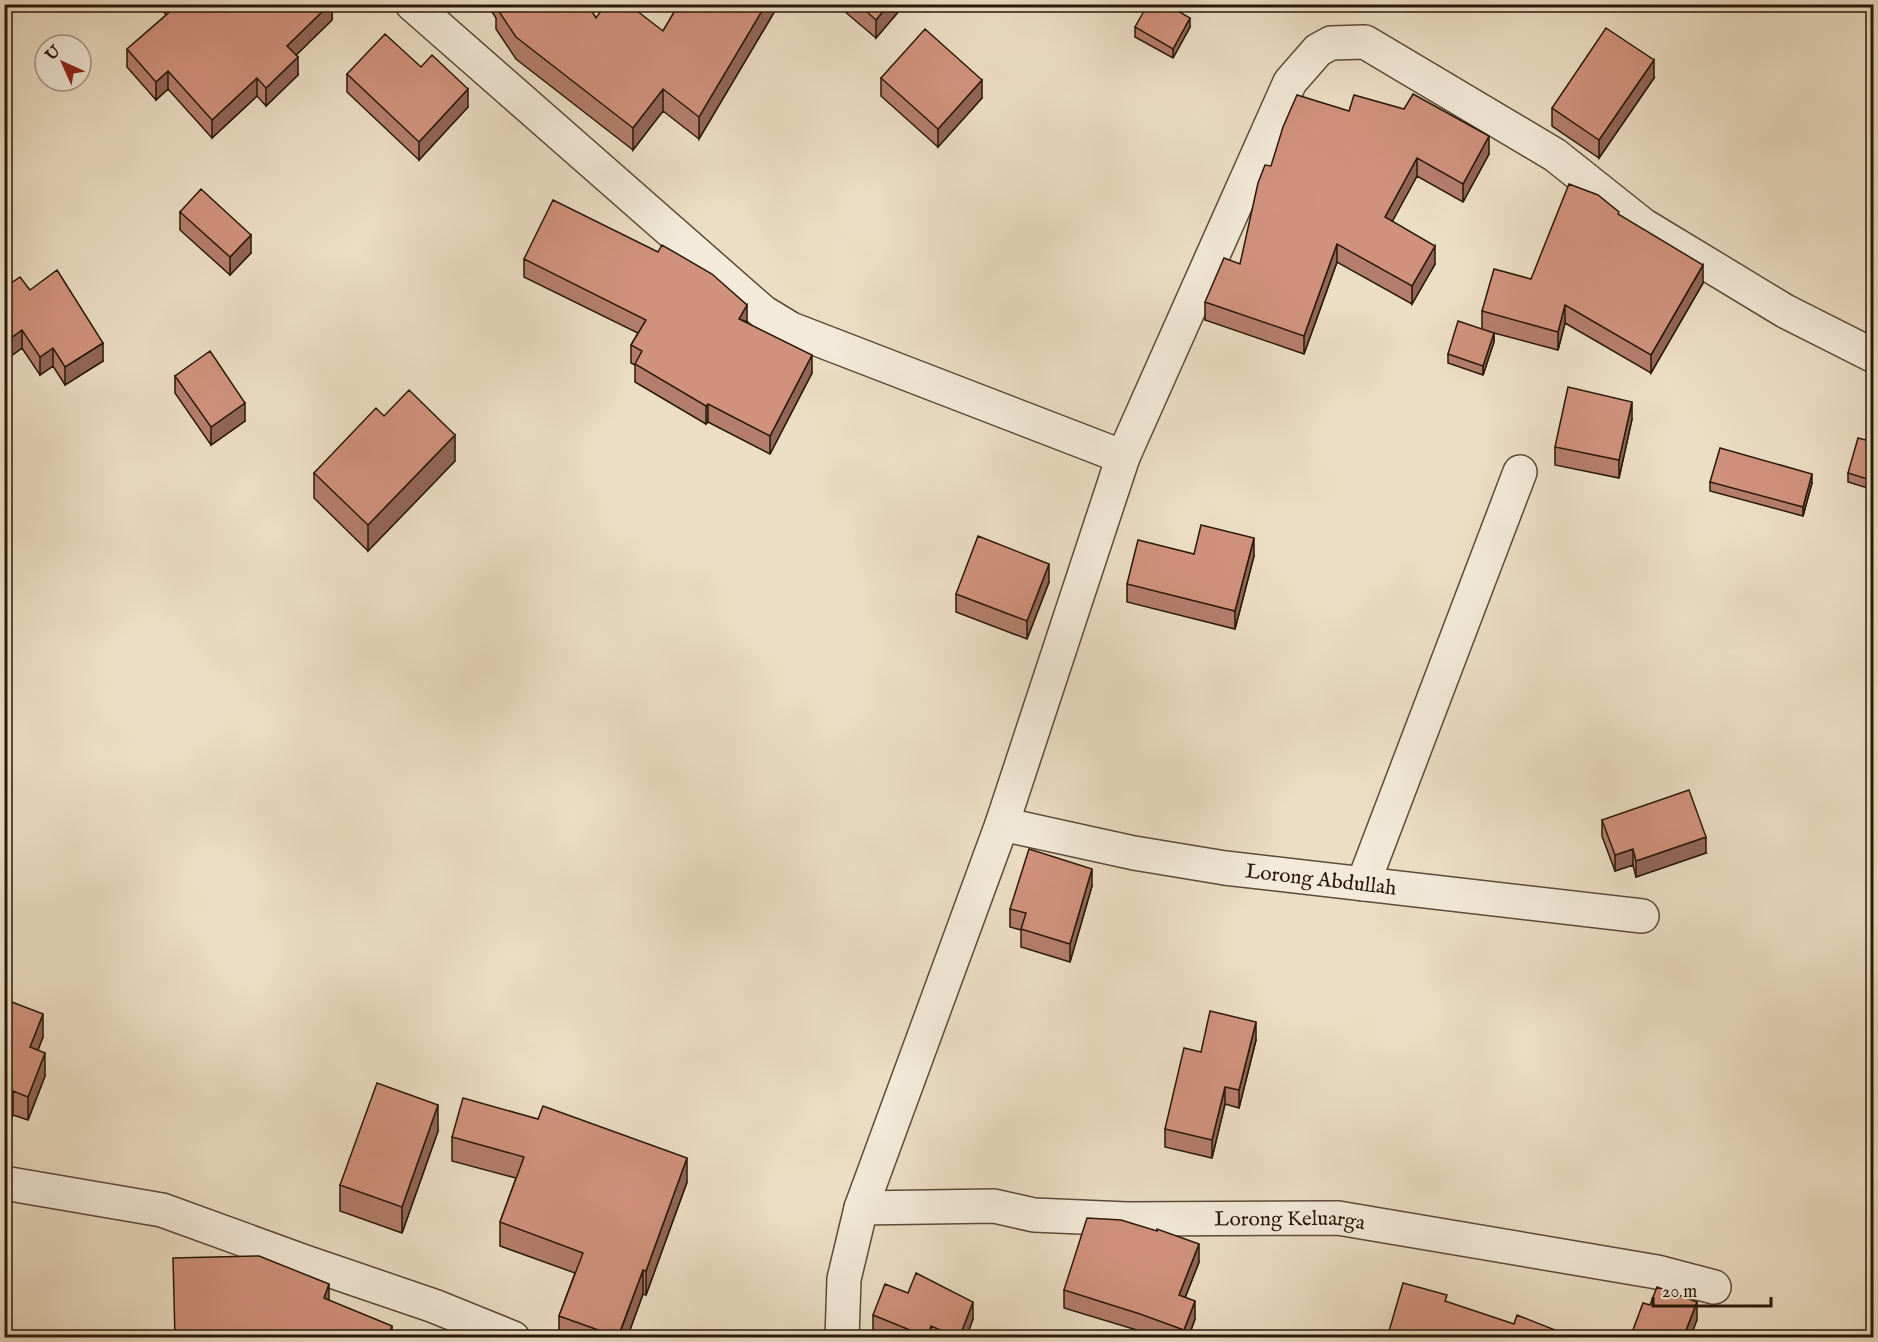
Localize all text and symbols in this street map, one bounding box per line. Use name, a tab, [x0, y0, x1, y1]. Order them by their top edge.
north arrow	[33, 33, 93, 93]
text: U	[41, 42, 66, 66]
street label: Lorong Abdullah	[1244, 858, 1398, 903]
street label: Lorong Keluarga	[1214, 1206, 1368, 1238]
scale bar	[1653, 1270, 1772, 1308]
text: 20 m	[1662, 1281, 1697, 1304]

